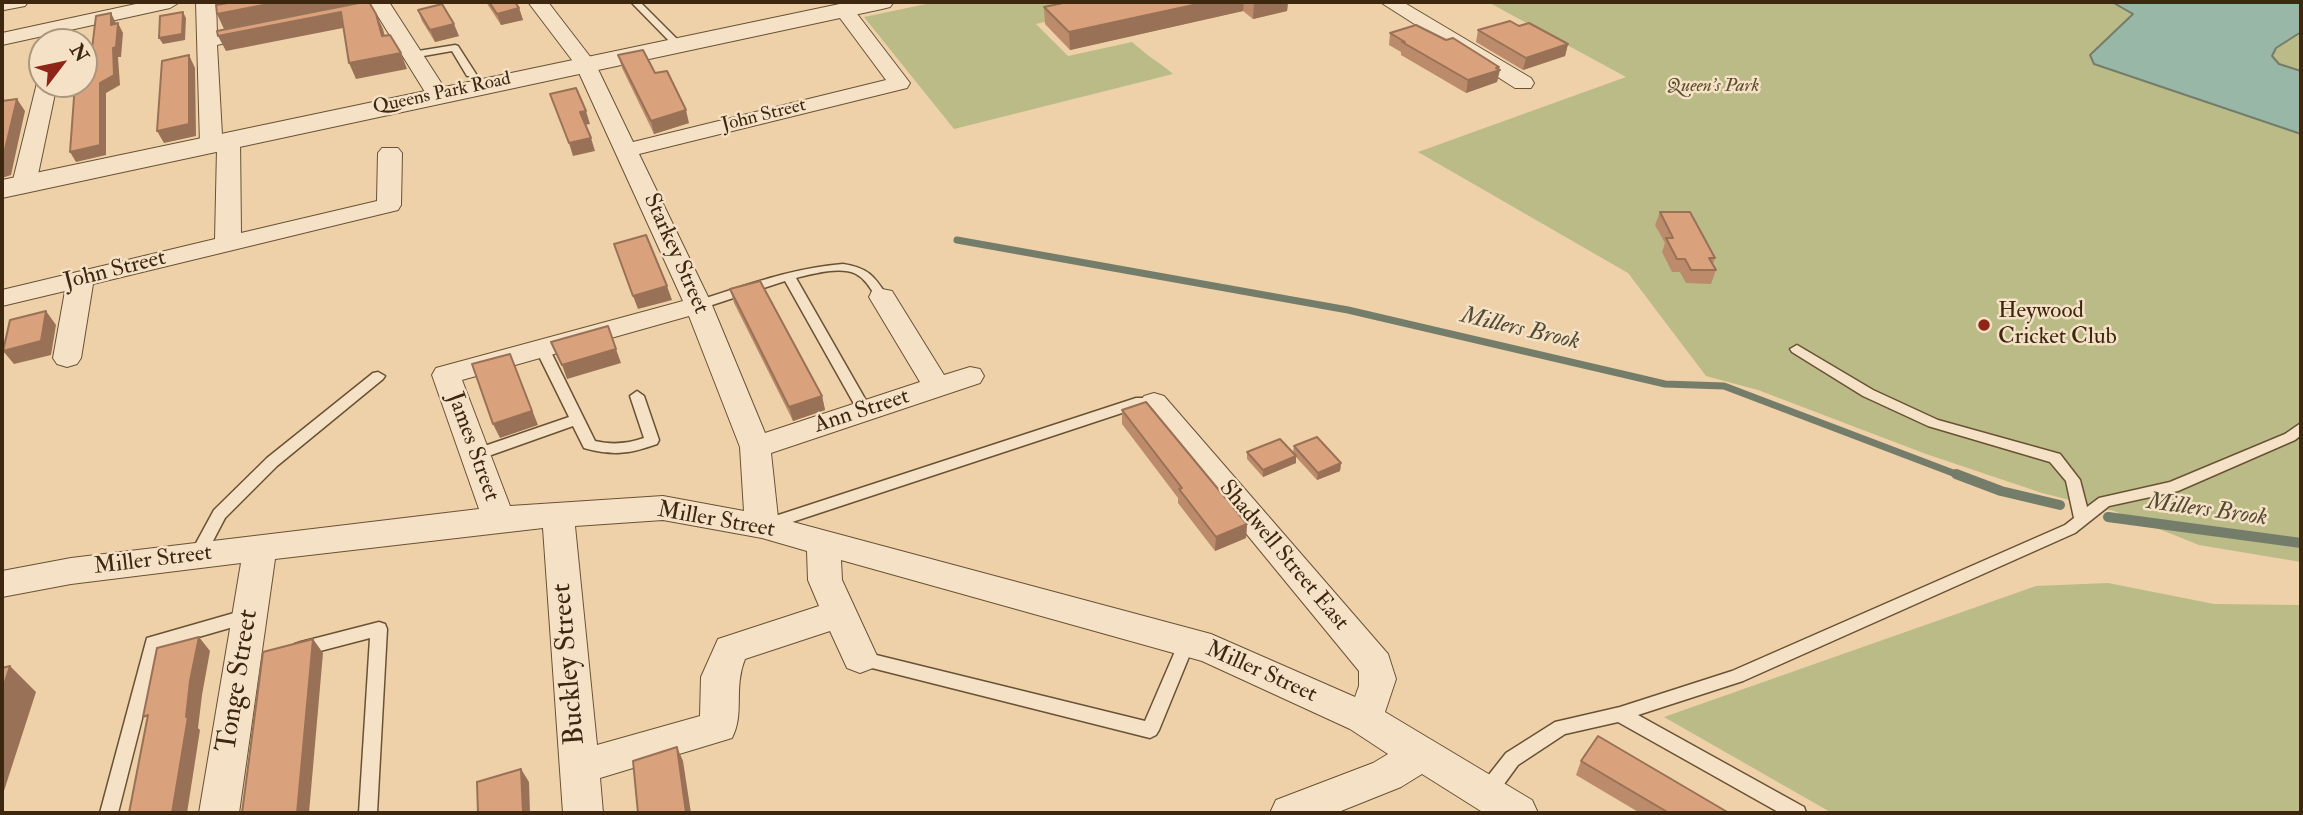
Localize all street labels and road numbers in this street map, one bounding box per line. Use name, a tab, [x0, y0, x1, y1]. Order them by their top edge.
street label: Queens Park Road	[371, 68, 513, 120]
street label: John Street	[720, 95, 808, 137]
street label: Starkey Street	[636, 190, 714, 318]
street label: John Street	[61, 245, 169, 297]
street label: Ann Street	[811, 384, 913, 440]
street label: James Street	[440, 389, 504, 505]
street label: Shadwell Street East	[1212, 475, 1354, 637]
street label: Miller Street	[655, 497, 777, 545]
street label: Miller Street	[92, 540, 214, 582]
street label: Buckley Street	[546, 582, 594, 746]
street label: Tonge Street	[211, 607, 267, 755]
street label: Miller Street	[1201, 636, 1321, 710]

